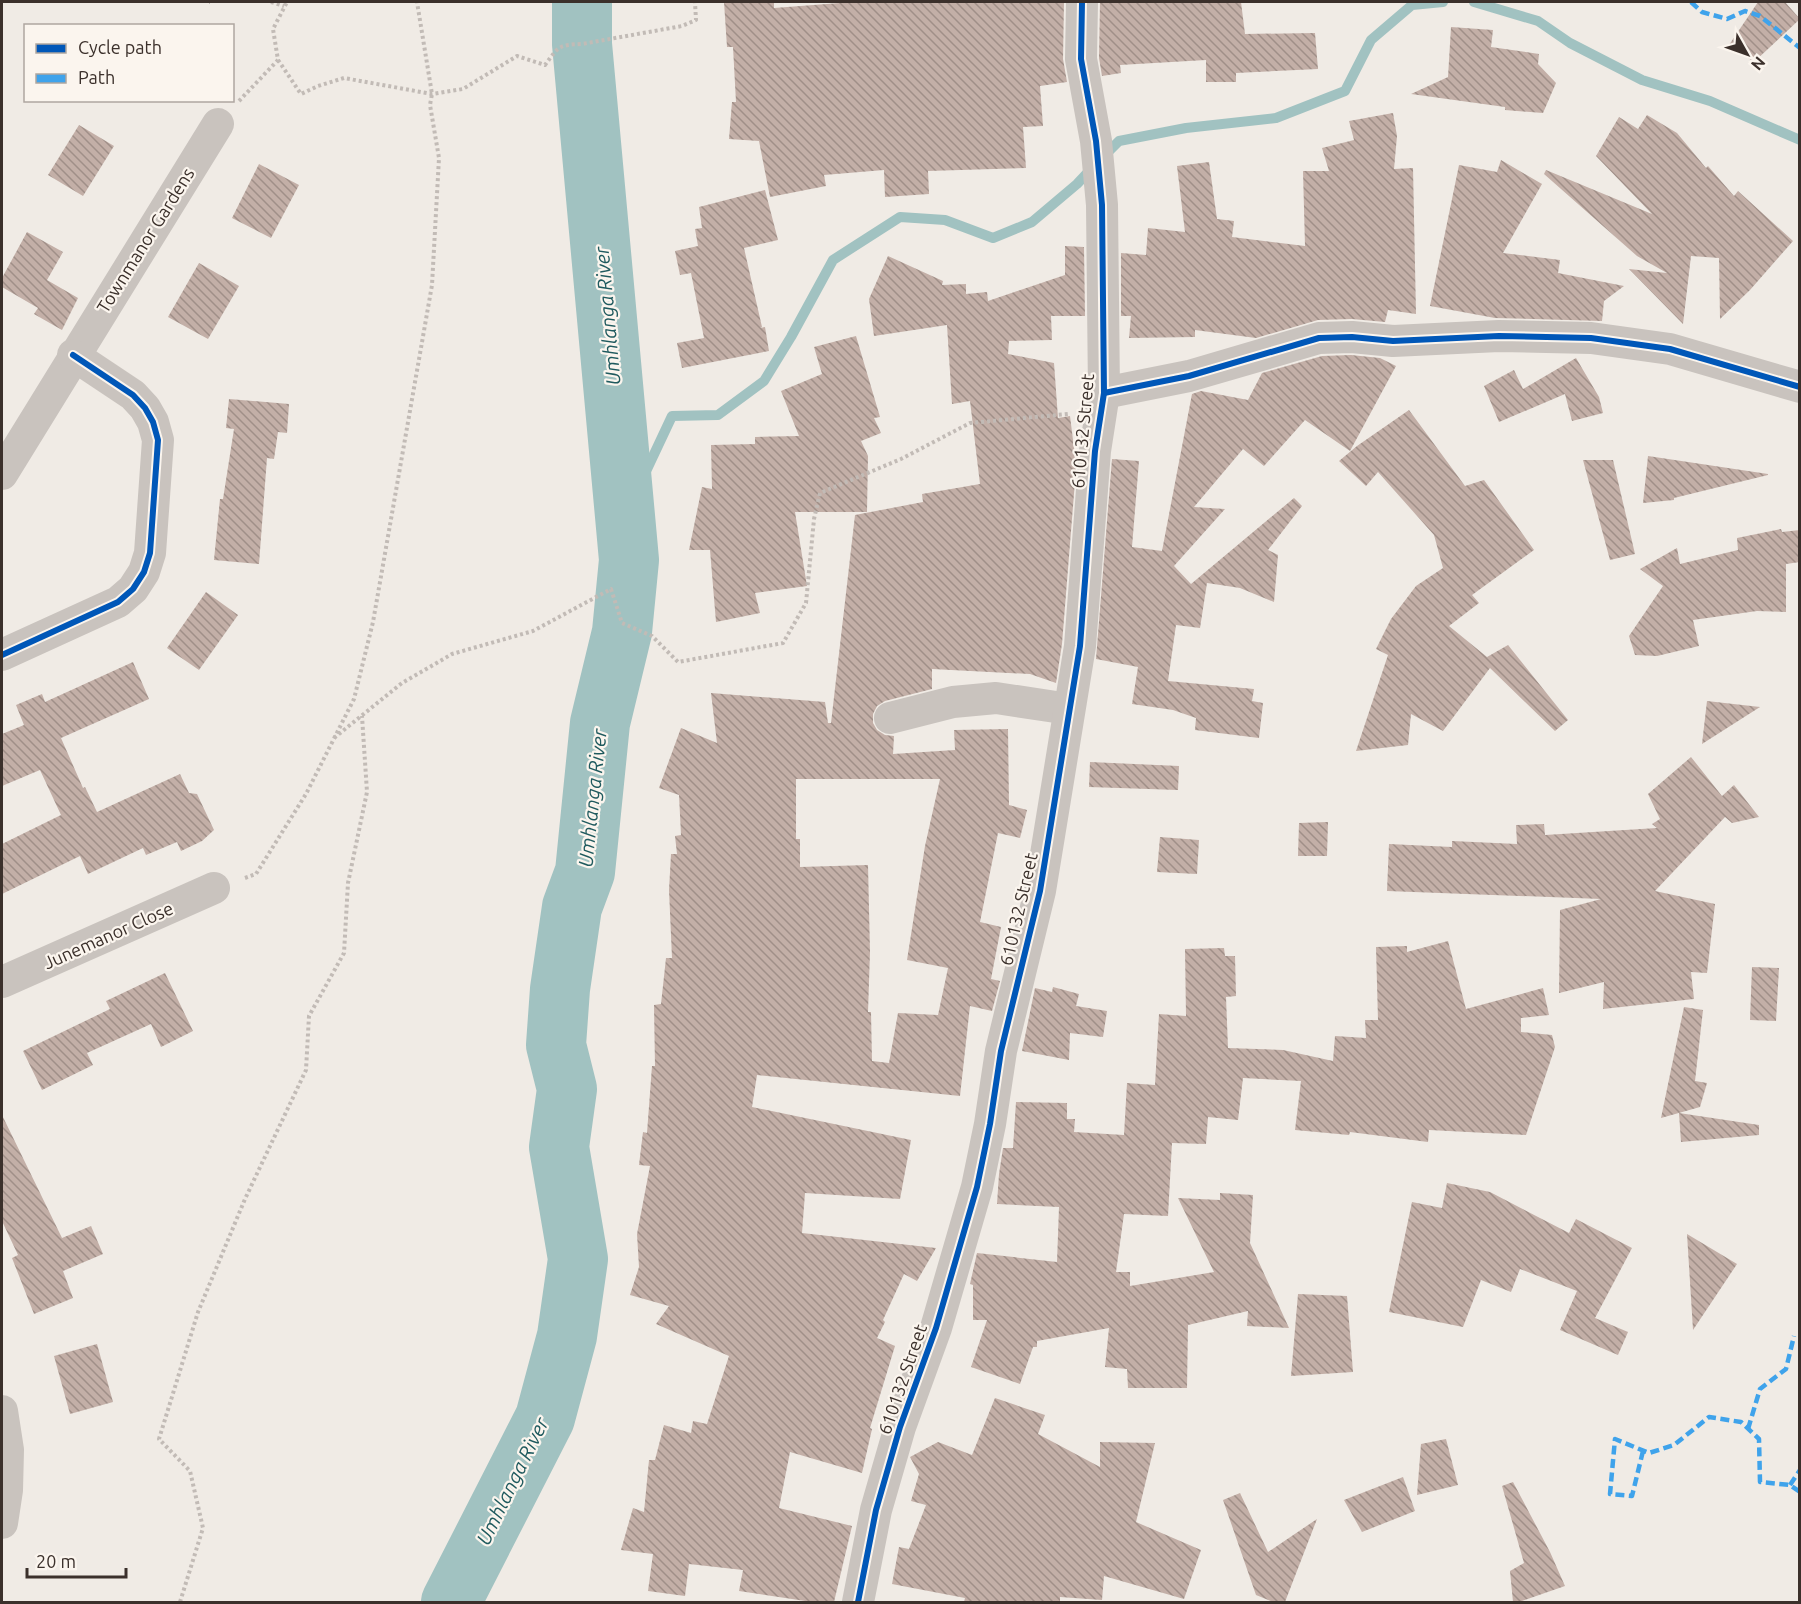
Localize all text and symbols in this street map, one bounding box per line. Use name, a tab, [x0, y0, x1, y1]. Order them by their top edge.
legend	[24, 24, 234, 102]
north arrow	[1717, 24, 1777, 84]
text: Cycle path	[78, 37, 162, 57]
text: N	[1748, 53, 1769, 74]
text: Path	[78, 67, 115, 87]
street label: Townmanor Gardens	[92, 164, 198, 316]
water label: Umhlanga River	[589, 244, 625, 386]
street label: 610132 Street	[1067, 373, 1097, 489]
water label: Umhlanga River	[573, 726, 611, 868]
street label: 610132 Street	[995, 851, 1041, 967]
street label: Junemanor Close	[40, 897, 176, 973]
street label: 610132 Street	[874, 1321, 930, 1437]
water label: Umhlanga River	[471, 1412, 553, 1549]
scale bar	[27, 1541, 126, 1579]
text: 20 m	[36, 1551, 76, 1571]

